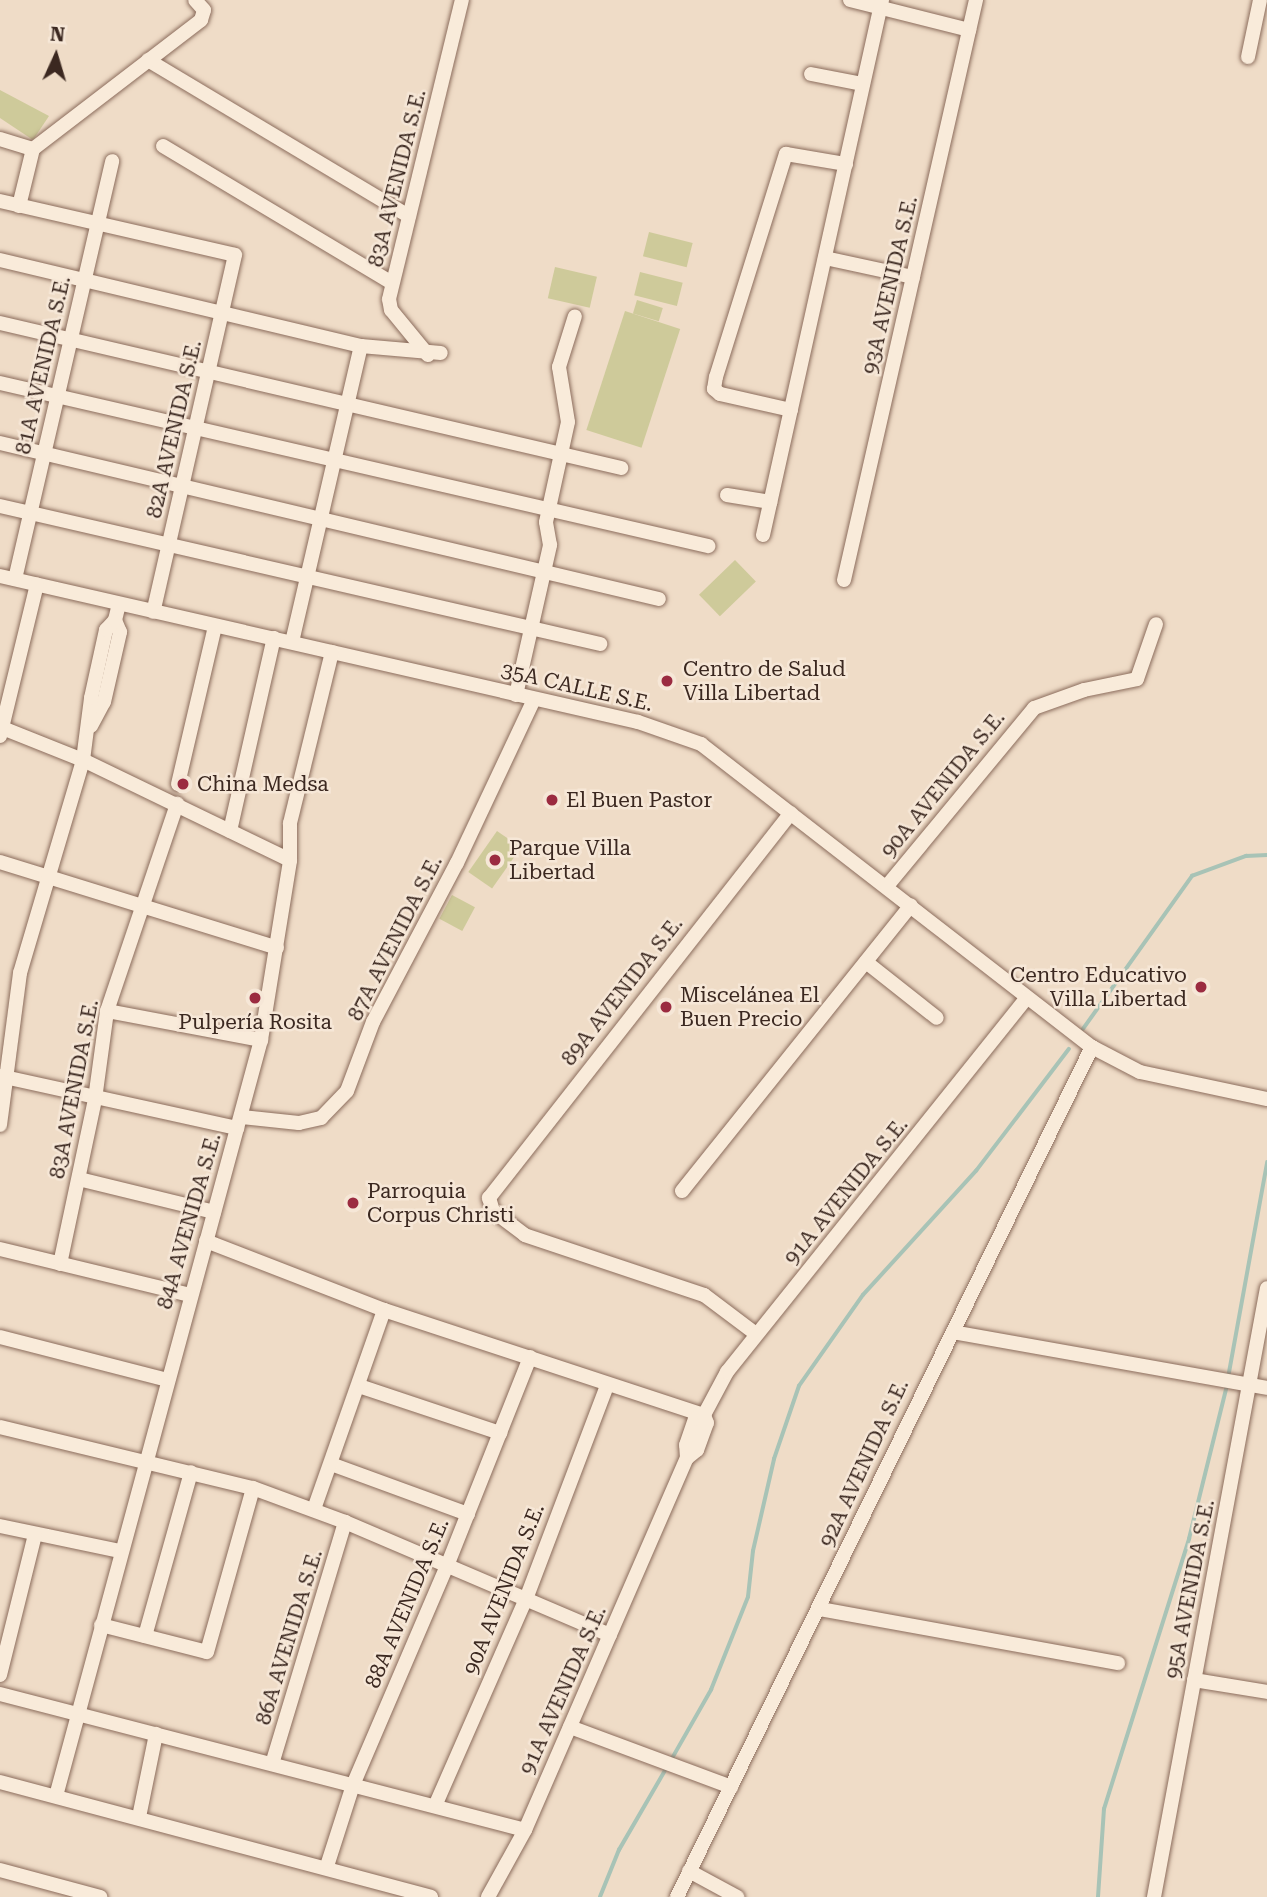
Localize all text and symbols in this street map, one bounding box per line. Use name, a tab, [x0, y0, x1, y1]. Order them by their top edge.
north arrow	[21, 21, 91, 91]
text: N	[49, 23, 66, 47]
street label: 83A AVENIDA S.E.	[363, 86, 431, 270]
street label: 93A AVENIDA S.E.	[857, 193, 923, 377]
street label: 81A AVENIDA S.E.	[10, 273, 76, 457]
street label: 82A AVENIDA S.E.	[141, 337, 207, 521]
place label: Centro de Salud Villa Libertad	[683, 656, 846, 706]
street label: 35A CALLE S.E.	[499, 657, 655, 717]
marker: Centro de Salud Villa Libertad	[657, 671, 677, 691]
street label: 90A AVENIDA S.E.	[876, 705, 1010, 863]
place label: China Medsa	[197, 771, 329, 797]
marker: China Medsa	[175, 776, 191, 792]
place label: El Buen Pastor	[566, 787, 712, 813]
marker: El Buen Pastor	[544, 792, 560, 808]
place label: Parque Villa Libertad	[509, 835, 631, 885]
street label: 87A AVENIDA S.E.	[342, 851, 448, 1025]
marker: Parque Villa Libertad	[487, 852, 503, 868]
street label: 89A AVENIDA S.E.	[556, 911, 688, 1071]
place label: Centro Educativo Villa Libertad	[1010, 962, 1187, 1012]
marker: Centro Educativo Villa Libertad	[1193, 979, 1209, 995]
place label: Miscelánea El Buen Precio	[680, 982, 819, 1032]
marker: Pulpería Rosita	[247, 990, 263, 1006]
street label: 83A AVENIDA S.E.	[44, 997, 104, 1181]
marker: Miscelánea El Buen Precio	[658, 999, 674, 1015]
place label: Pulpería Rosita	[178, 1009, 332, 1035]
street label: 91A AVENIDA S.E.	[779, 1112, 913, 1270]
street label: 84A AVENIDA S.E.	[152, 1130, 226, 1312]
place label: Parroquia Corpus Christi	[367, 1178, 514, 1228]
marker: Parroquia Corpus Christi	[345, 1195, 361, 1211]
street label: 92A AVENIDA S.E.	[814, 1375, 914, 1551]
street label: 95A AVENIDA S.E.	[1160, 1497, 1220, 1681]
street label: 90A AVENIDA S.E.	[458, 1500, 550, 1678]
street label: 88A AVENIDA S.E.	[360, 1514, 454, 1692]
street label: 86A AVENIDA S.E.	[250, 1546, 328, 1728]
street label: 91A AVENIDA S.E.	[514, 1602, 612, 1778]

